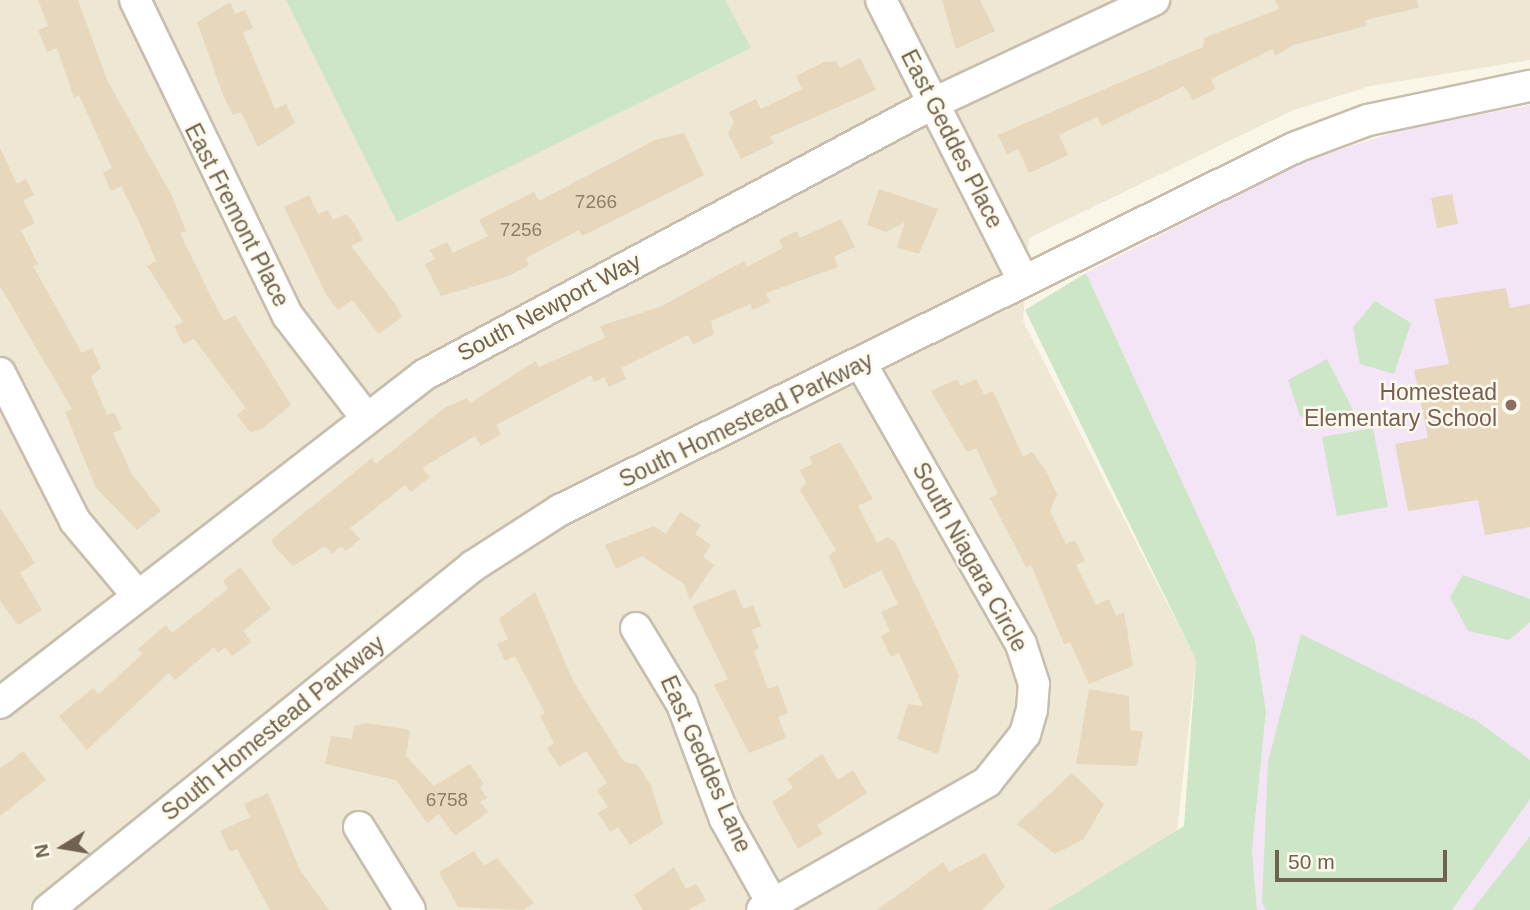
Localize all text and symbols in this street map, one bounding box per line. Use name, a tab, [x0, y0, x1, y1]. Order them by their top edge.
street label: East Geddes Place	[895, 45, 1009, 233]
street label: East Fremont Place	[179, 119, 295, 311]
house number: 7266	[575, 191, 617, 213]
house number: 7256	[500, 219, 542, 241]
street label: South Newport Way	[453, 247, 645, 367]
street label: South Homestead Parkway	[615, 347, 877, 493]
place label: Homestead Elementary School	[1304, 378, 1497, 432]
marker: Homestead Elementary School	[1503, 397, 1519, 413]
street label: South Niagara Circle	[906, 458, 1034, 656]
street label: South Homestead Parkway	[156, 630, 390, 826]
street label: East Geddes Lane	[655, 671, 757, 857]
house number: 6758	[426, 789, 468, 811]
north arrow	[28, 812, 98, 882]
scale bar	[1278, 836, 1450, 880]
text: N	[30, 842, 54, 860]
text: 50 m	[1288, 850, 1335, 873]

